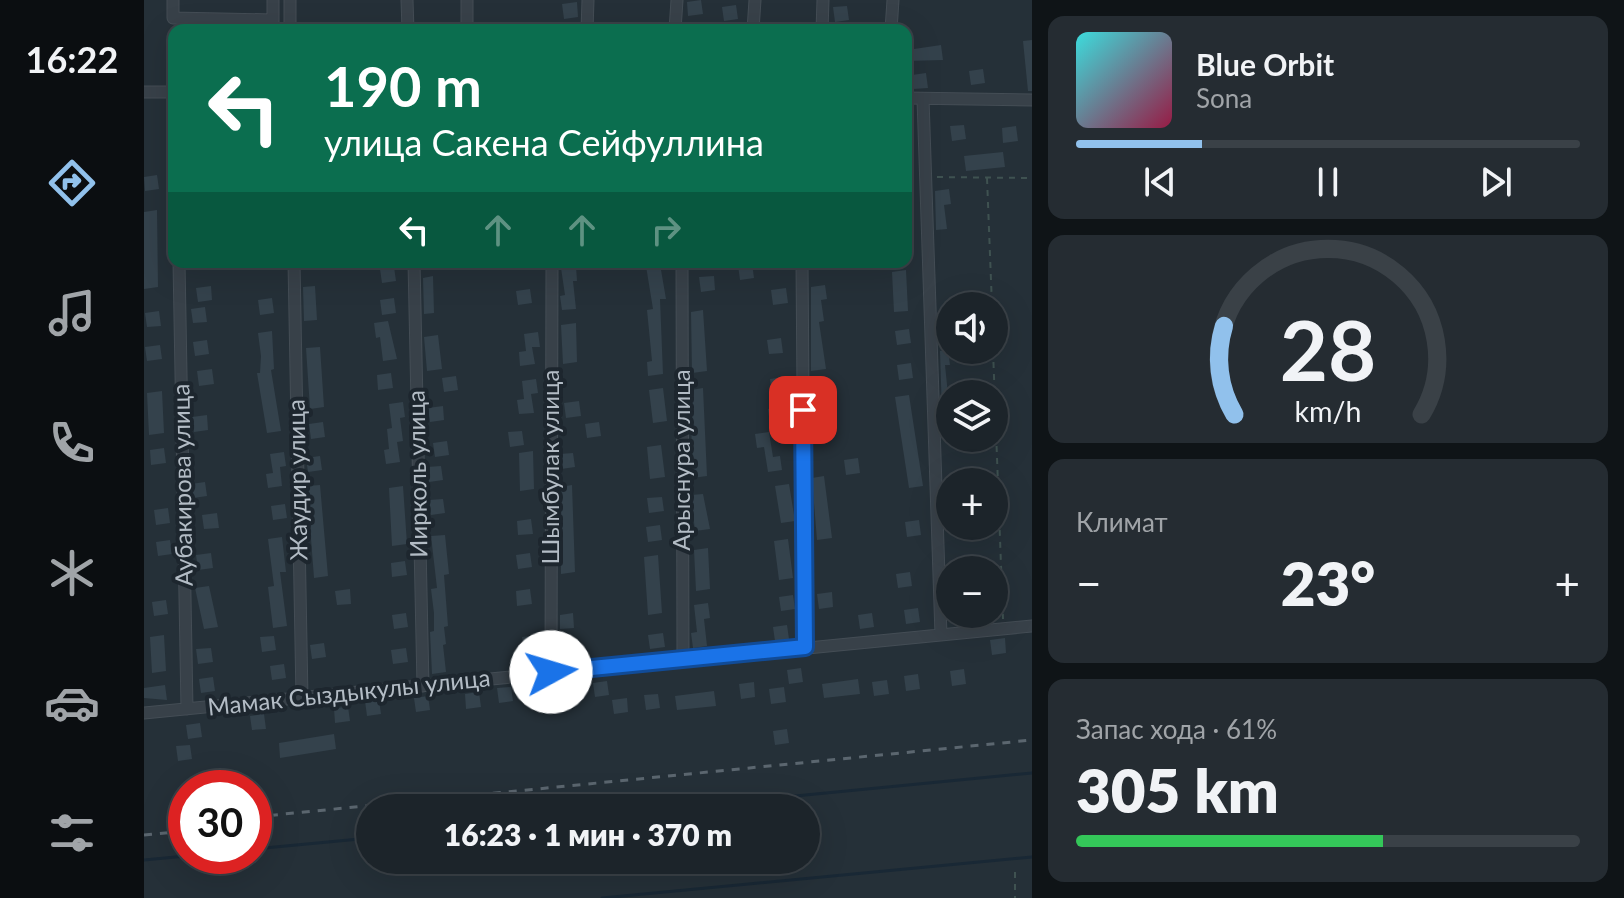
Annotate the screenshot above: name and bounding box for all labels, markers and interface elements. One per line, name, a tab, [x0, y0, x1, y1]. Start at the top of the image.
text: 16:22	[26, 37, 118, 81]
text: Blue Orbit	[1196, 46, 1334, 82]
text: 190 m	[324, 52, 482, 119]
icon: left	[192, 56, 296, 160]
text: Sona	[1196, 82, 1252, 114]
text: улица Сакена Сейфуллина	[324, 120, 764, 164]
icon: directions	[44, 155, 100, 211]
icon: previous	[1138, 160, 1182, 204]
icon: pause	[1306, 160, 1350, 204]
icon: next	[1474, 160, 1518, 204]
icon: left	[392, 208, 436, 252]
icon: ahead	[476, 208, 520, 252]
icon: ahead	[560, 208, 604, 252]
icon: right	[644, 208, 688, 252]
icon: music	[44, 285, 100, 341]
map controls	[936, 292, 1008, 628]
button: sound	[936, 292, 1008, 364]
text: 28	[1280, 299, 1376, 399]
street label: Арыснура улица	[666, 369, 695, 551]
street label: Шымбулак улица	[535, 370, 564, 564]
pin	[769, 376, 837, 444]
button: layers	[936, 380, 1008, 452]
street label: Аубакирова улица	[165, 384, 198, 586]
icon: arrive	[781, 388, 825, 432]
street label: Иирколь улица	[401, 390, 432, 558]
text: km/h	[1295, 395, 1361, 429]
street label: Жаудир улица	[281, 399, 312, 561]
icon: phone	[44, 415, 100, 471]
button: +	[936, 468, 1008, 540]
text: Климат	[1076, 506, 1168, 538]
icon: climate	[44, 545, 100, 601]
text: 23°	[1281, 547, 1375, 619]
button: −	[936, 556, 1008, 628]
text: −	[1076, 557, 1102, 609]
text: +	[1554, 557, 1580, 609]
position arrow	[509, 630, 593, 714]
street label: Мамак Сыздыкулы улица	[206, 662, 492, 721]
icon: car	[44, 675, 100, 731]
text: Запас хода · 61%	[1076, 713, 1277, 745]
text: 305 km	[1076, 754, 1279, 826]
speed limit sign: 30	[168, 770, 272, 874]
icon: filters	[44, 805, 100, 861]
text: 16:23 · 1 мин · 370 m	[444, 816, 732, 852]

